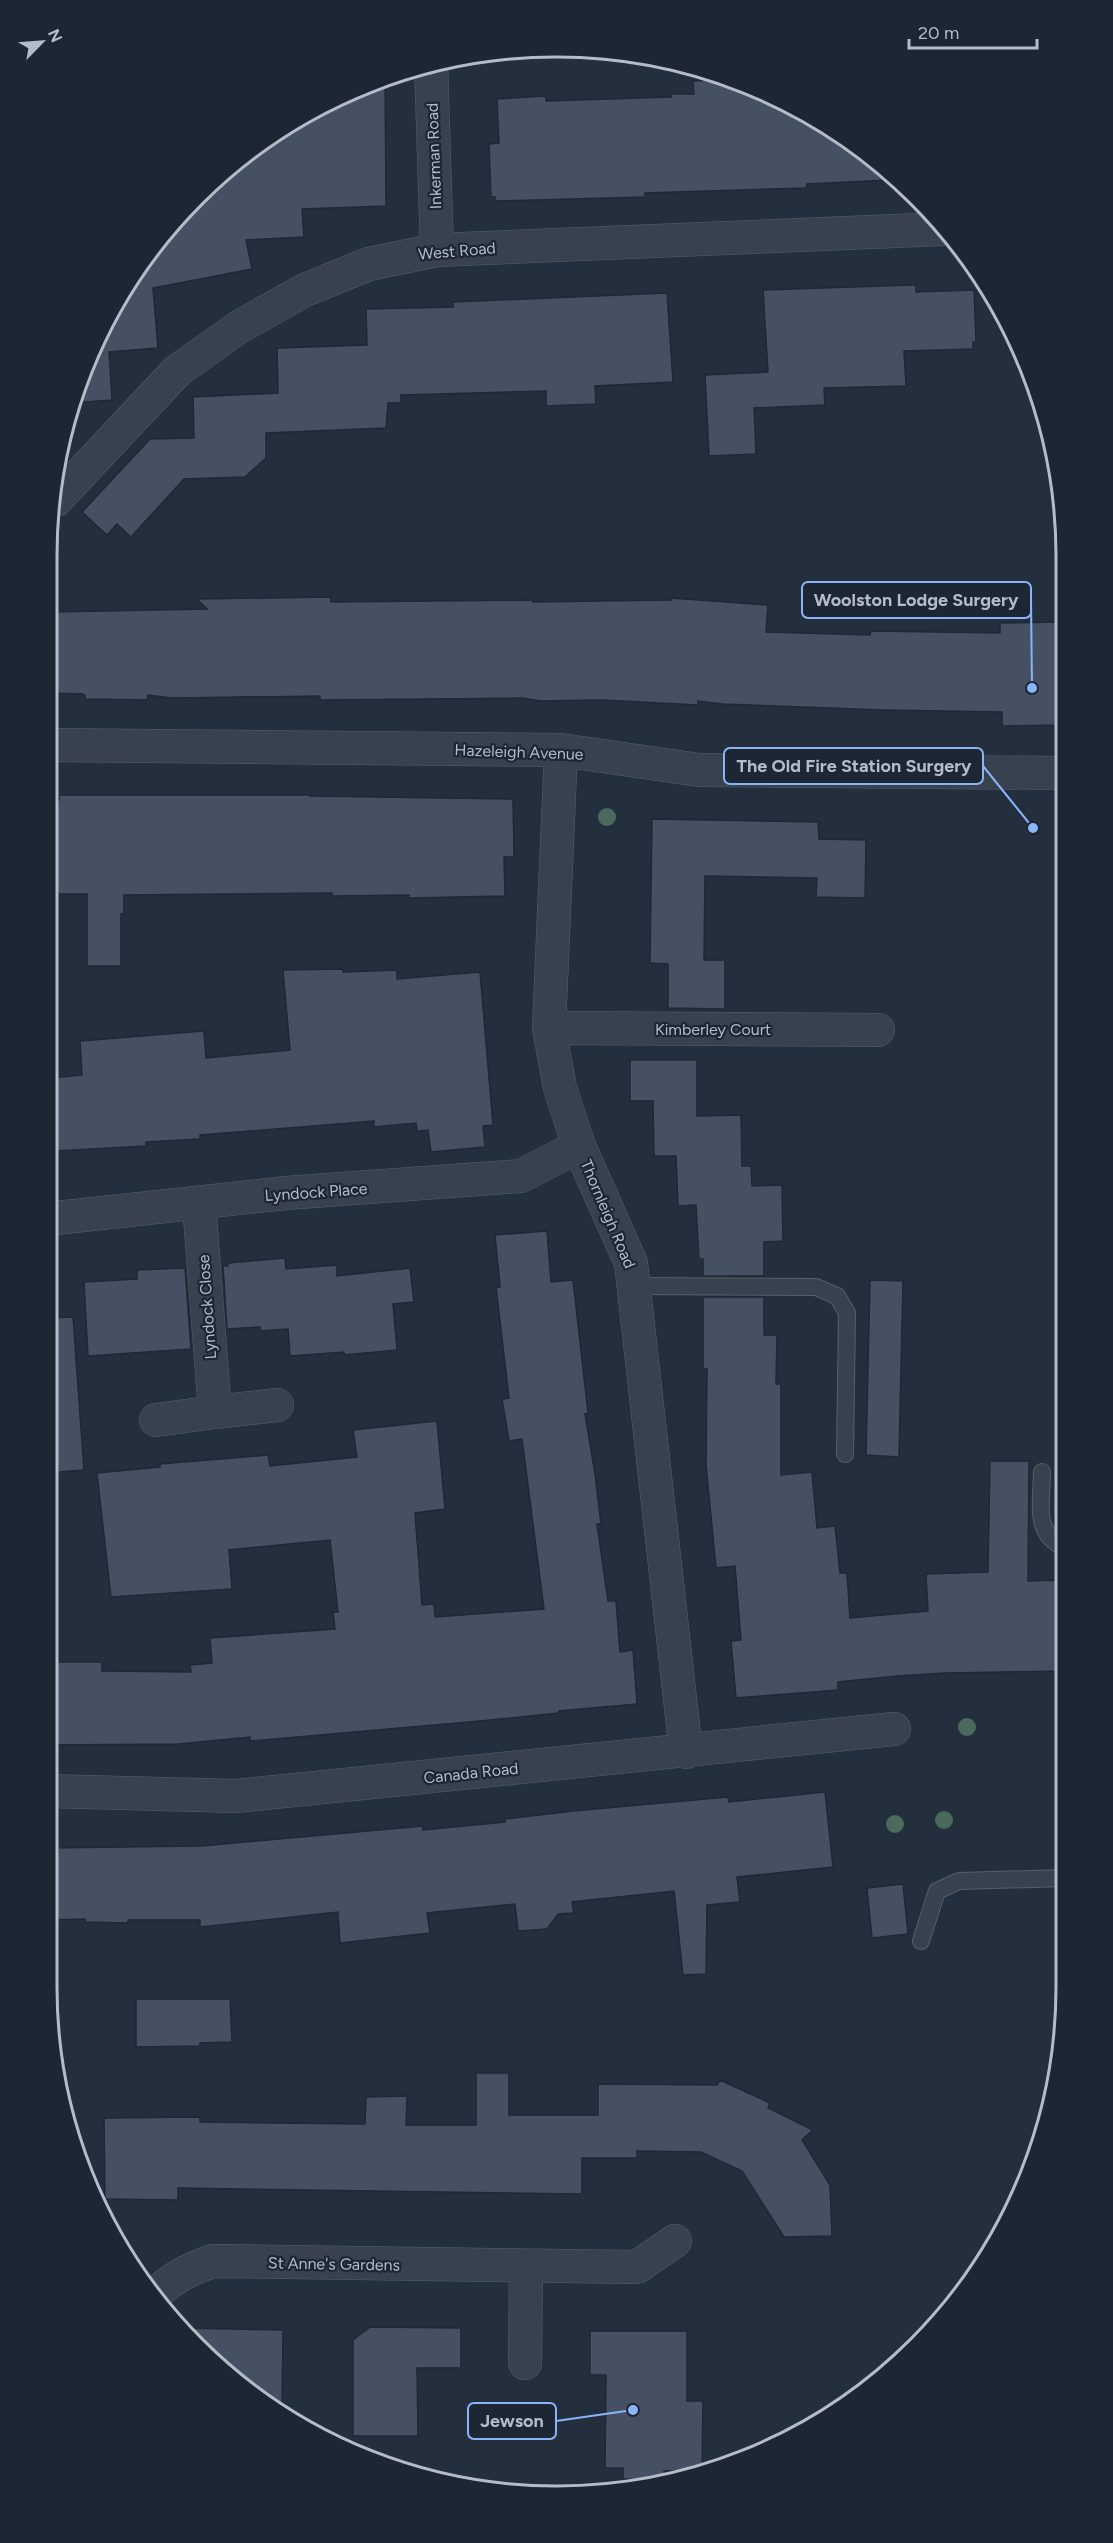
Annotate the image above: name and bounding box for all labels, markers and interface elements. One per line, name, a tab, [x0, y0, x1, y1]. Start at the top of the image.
north arrow	[12, 12, 72, 72]
scale bar	[909, 12, 1036, 50]
text: 20 m	[918, 22, 959, 44]
text: N	[44, 26, 66, 45]
street label: Inkerman Road	[423, 102, 445, 210]
street label: West Road	[417, 238, 497, 264]
callout: Woolston Lodge Surgery	[802, 582, 1031, 618]
text: Woolston Lodge Surgery	[814, 589, 1019, 611]
street label: Hazeleigh Avenue	[454, 740, 584, 764]
callout: The Old Fire Station Surgery	[724, 748, 983, 784]
text: The Old Fire Station Surgery	[737, 755, 972, 777]
street label: Kimberley Court	[655, 1020, 771, 1039]
street label: Thornleigh Road	[577, 1157, 639, 1271]
street label: Lyndock Place	[264, 1179, 368, 1205]
street label: Lyndock Close	[194, 1254, 220, 1360]
street label: Canada Road	[423, 1759, 519, 1787]
street label: St Anne's Gardens	[268, 2253, 400, 2275]
callout: Jewson	[468, 2403, 556, 2439]
text: Jewson	[480, 2410, 544, 2432]

